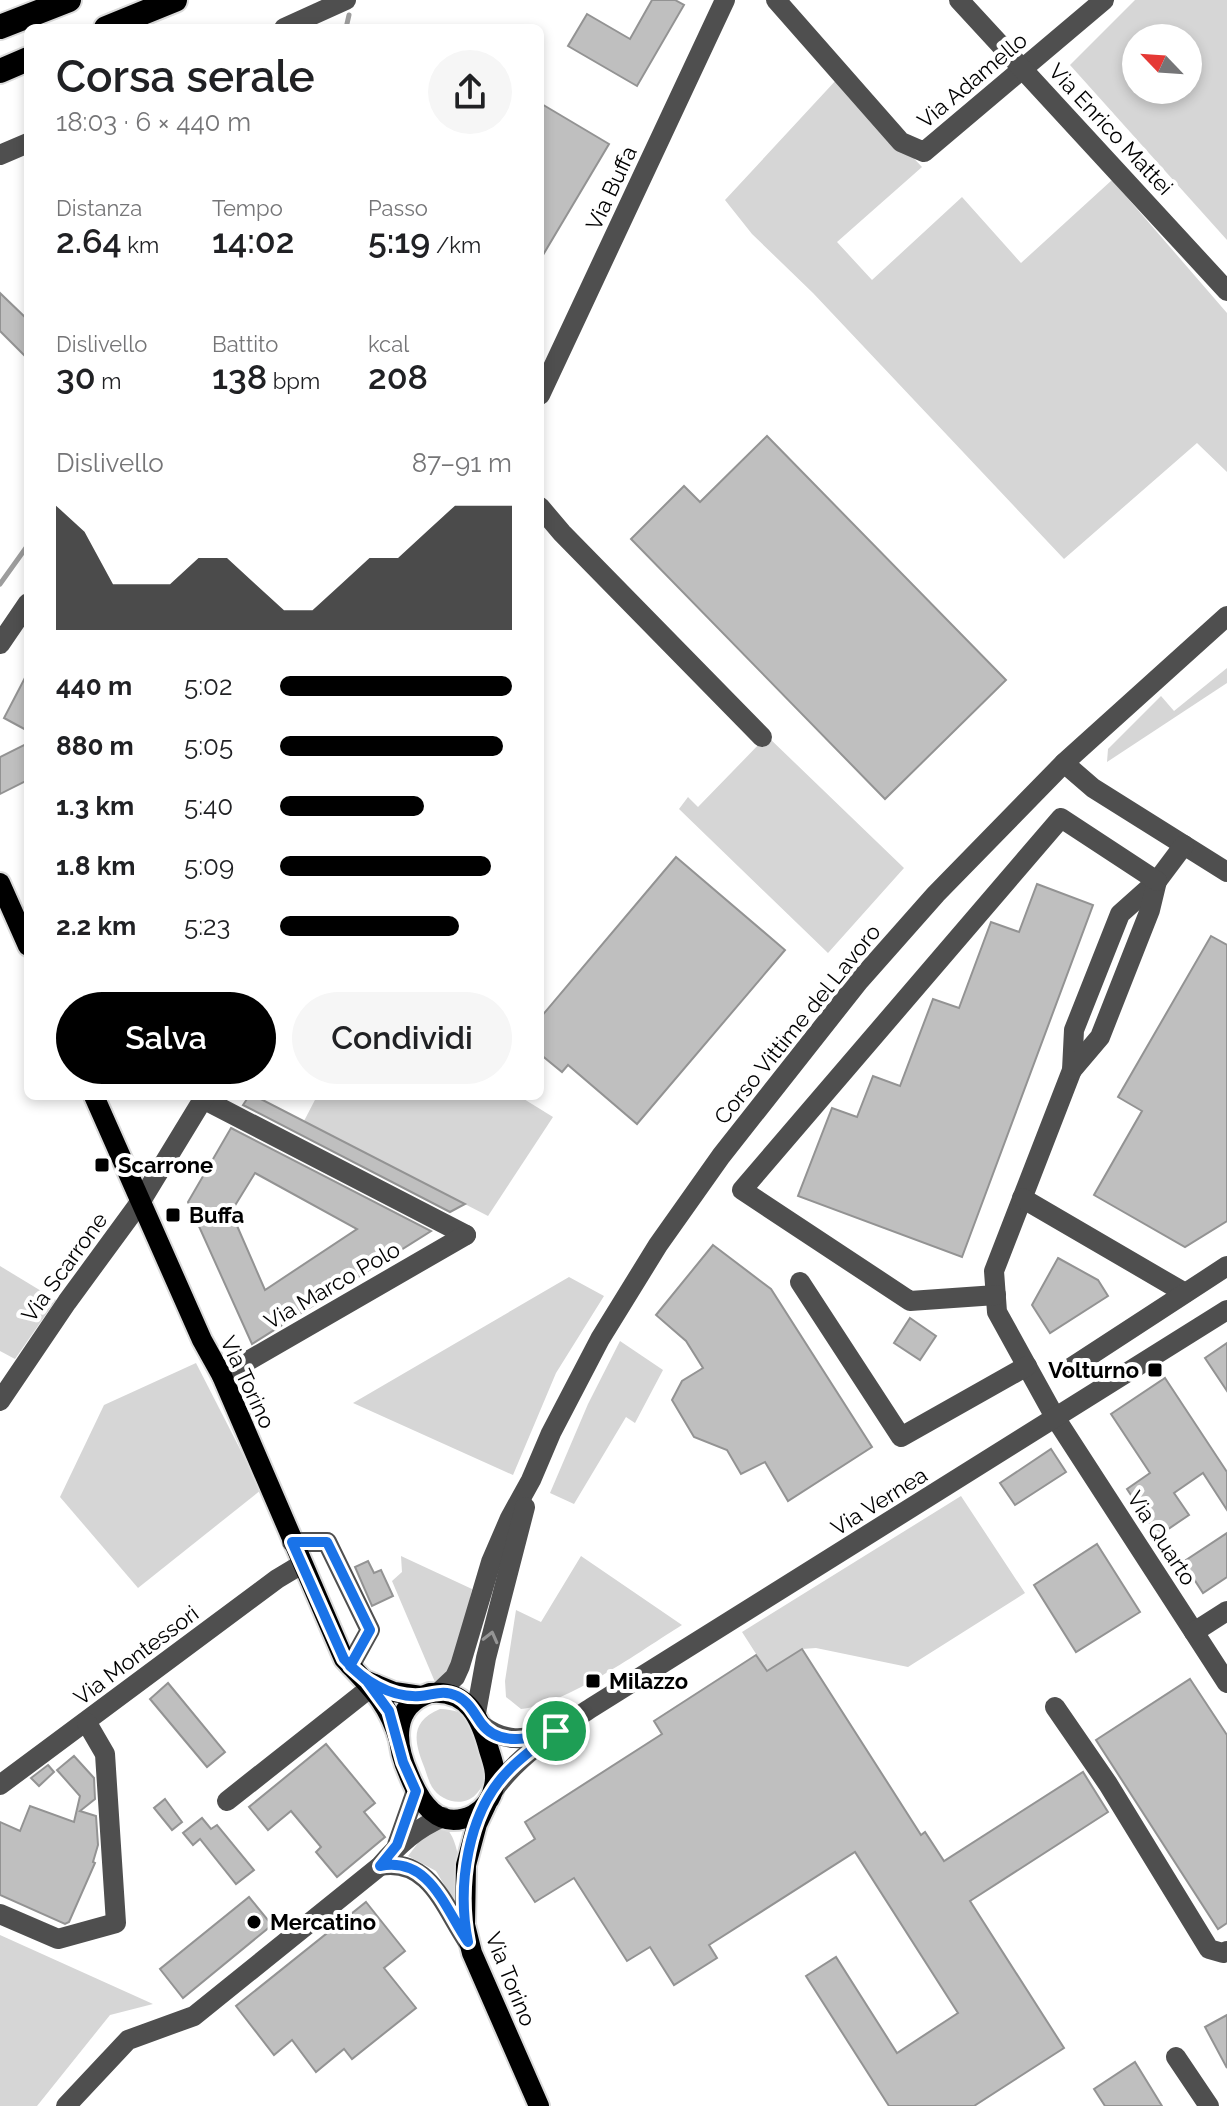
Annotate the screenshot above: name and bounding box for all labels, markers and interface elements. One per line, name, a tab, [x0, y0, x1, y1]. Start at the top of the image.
north arrow	[1122, 24, 1202, 104]
map controls	[1122, 24, 1202, 104]
street label: Via Adamello	[912, 27, 1032, 133]
button: share	[428, 50, 512, 134]
text: Corsa serale	[56, 51, 315, 102]
street label: Via Enrico Mattei	[1044, 58, 1178, 200]
text: 18:03 · 6 × 440 m	[56, 107, 251, 137]
street label: Via Buffa	[580, 142, 642, 234]
text: Distanza	[56, 195, 142, 221]
text: Tempo	[212, 195, 283, 221]
text: Passo	[368, 195, 428, 221]
text: 2.64	[56, 221, 122, 261]
text: 14:02	[212, 221, 294, 261]
text: 5:19	[368, 221, 430, 261]
text: km	[122, 232, 159, 258]
text: /km	[430, 232, 481, 258]
text: Dislivello	[56, 331, 147, 357]
text: Battito	[212, 331, 278, 357]
text: kcal	[368, 331, 409, 357]
text: 30	[56, 357, 96, 397]
text: 138	[212, 357, 267, 397]
text: 208	[368, 357, 428, 397]
text: m	[96, 368, 121, 394]
text: bpm	[267, 368, 320, 394]
text: Dislivello	[56, 448, 164, 478]
text: 87–91 m	[412, 448, 512, 478]
text: 440 m	[56, 671, 132, 701]
text: 5:02	[184, 671, 233, 701]
text: 880 m	[56, 731, 134, 761]
text: 5:05	[184, 731, 233, 761]
text: 1.3 km	[56, 791, 134, 821]
text: 5:40	[184, 791, 233, 821]
text: 1.8 km	[56, 851, 135, 881]
text: 5:09	[184, 851, 234, 881]
text: 2.2 km	[56, 911, 136, 941]
text: 5:23	[184, 911, 231, 941]
street label: Corso Vittime del Lavoro	[708, 919, 886, 1129]
button: Salva	[56, 992, 276, 1084]
button: Condividi	[292, 992, 512, 1084]
place label: Scarrone	[118, 1152, 213, 1178]
marker: Scarrone	[93, 1156, 111, 1174]
place label: Buffa	[189, 1202, 244, 1228]
marker: Buffa	[164, 1206, 182, 1224]
street label: Via Scarrone	[16, 1207, 112, 1327]
street label: Via Marco Polo	[260, 1236, 404, 1334]
street label: Via Torino	[215, 1332, 281, 1432]
place label: Volturno	[1048, 1357, 1139, 1383]
marker: Volturno	[1146, 1361, 1164, 1379]
street label: Via Vernea	[826, 1461, 932, 1541]
street label: Via Quarto	[1122, 1486, 1202, 1590]
street label: Via Montessori	[69, 1600, 203, 1710]
one-way arrow	[482, 1631, 499, 1644]
place label: Milazzo	[609, 1668, 688, 1694]
marker: Milazzo	[584, 1672, 602, 1690]
pin	[522, 1697, 590, 1765]
icon: arrive	[534, 1709, 578, 1753]
place label: Mercatino	[270, 1909, 376, 1935]
marker: Mercatino	[245, 1913, 263, 1931]
street label: Via Torino	[480, 1928, 542, 2030]

